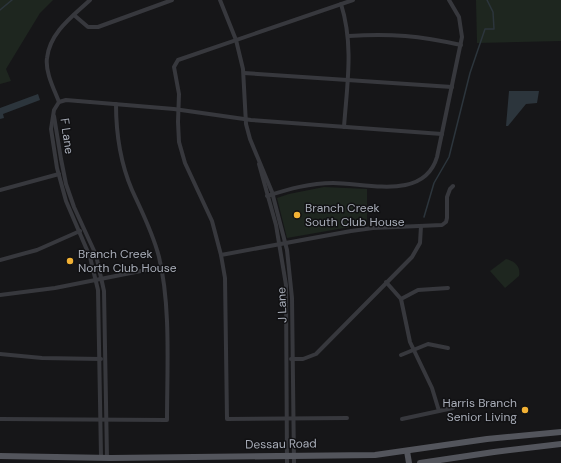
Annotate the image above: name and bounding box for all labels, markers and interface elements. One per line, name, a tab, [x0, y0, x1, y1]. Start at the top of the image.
street label: F Lane	[57, 117, 77, 155]
place label: Branch Creek South Club House	[305, 200, 405, 230]
marker: Branch Creek South Club House	[292, 210, 302, 220]
place label: Branch Creek North Club House	[78, 246, 177, 276]
marker: Branch Creek North Club House	[65, 256, 75, 266]
street label: J Lane	[273, 287, 291, 323]
place label: Harris Branch Senior Living	[442, 395, 517, 425]
marker: Harris Branch Senior Living	[520, 405, 530, 415]
street label: Dessau Road	[245, 435, 317, 453]

